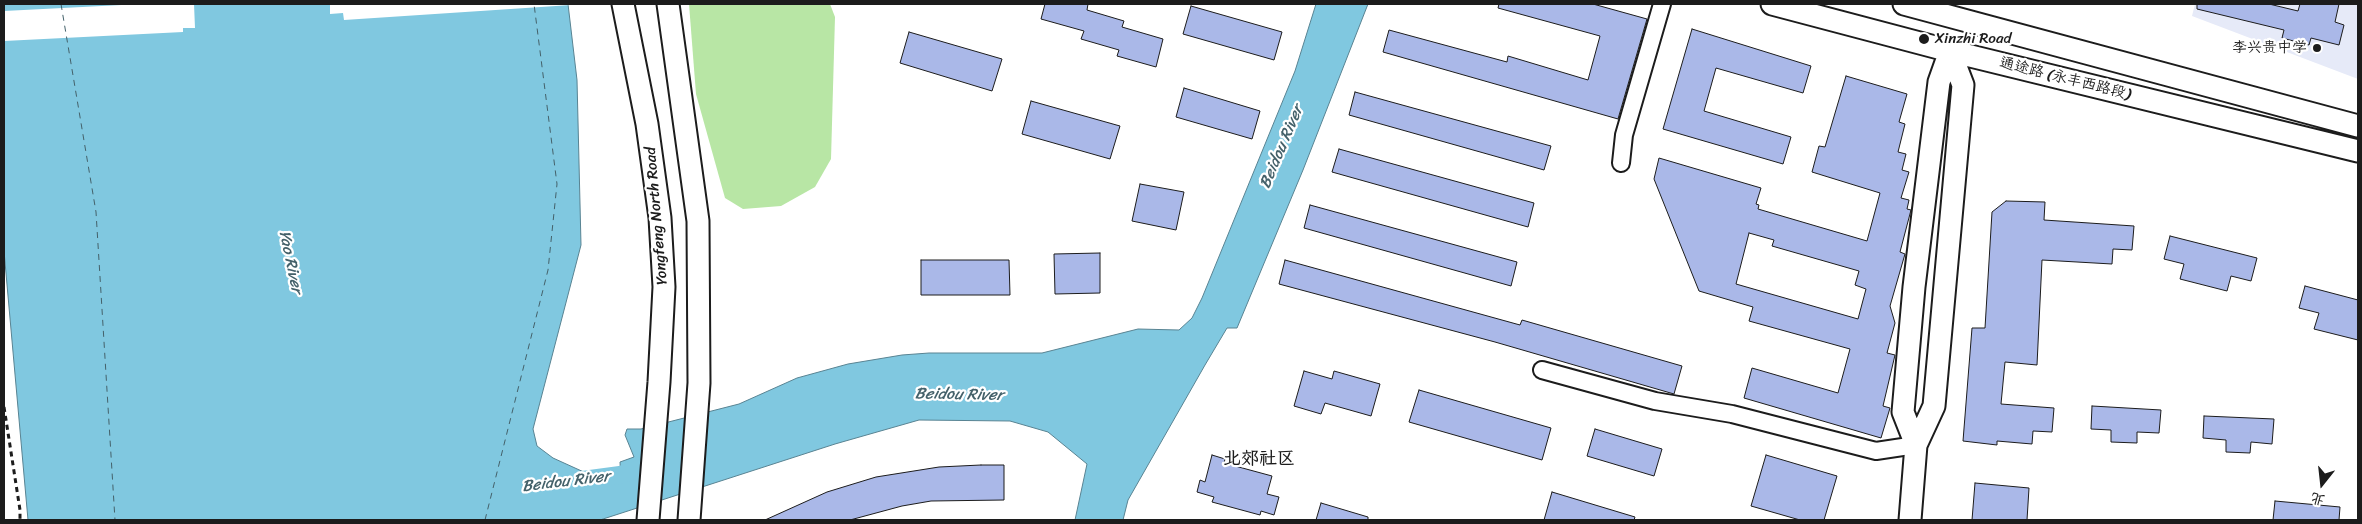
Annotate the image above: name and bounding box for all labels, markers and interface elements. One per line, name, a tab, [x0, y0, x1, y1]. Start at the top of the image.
place label: Xinzhi Road	[1935, 30, 2011, 48]
marker: Xinzhi Road	[1917, 32, 1931, 46]
place label: 李兴贵中学	[2232, 39, 2307, 57]
marker: 李兴贵中学	[2311, 42, 2323, 54]
street label: 通途路 (永丰西路段)	[1998, 54, 2132, 104]
water label: Beidou River	[1256, 103, 1308, 191]
street label: Yongfeng North Road	[642, 146, 672, 286]
water label: Yao River	[274, 229, 306, 295]
water label: Beidou River	[915, 385, 1003, 405]
district label: 北郊社区	[1223, 448, 1295, 470]
north arrow	[2297, 459, 2347, 509]
water label: Beidou River	[521, 467, 611, 497]
text: 北	[2308, 485, 2328, 513]

